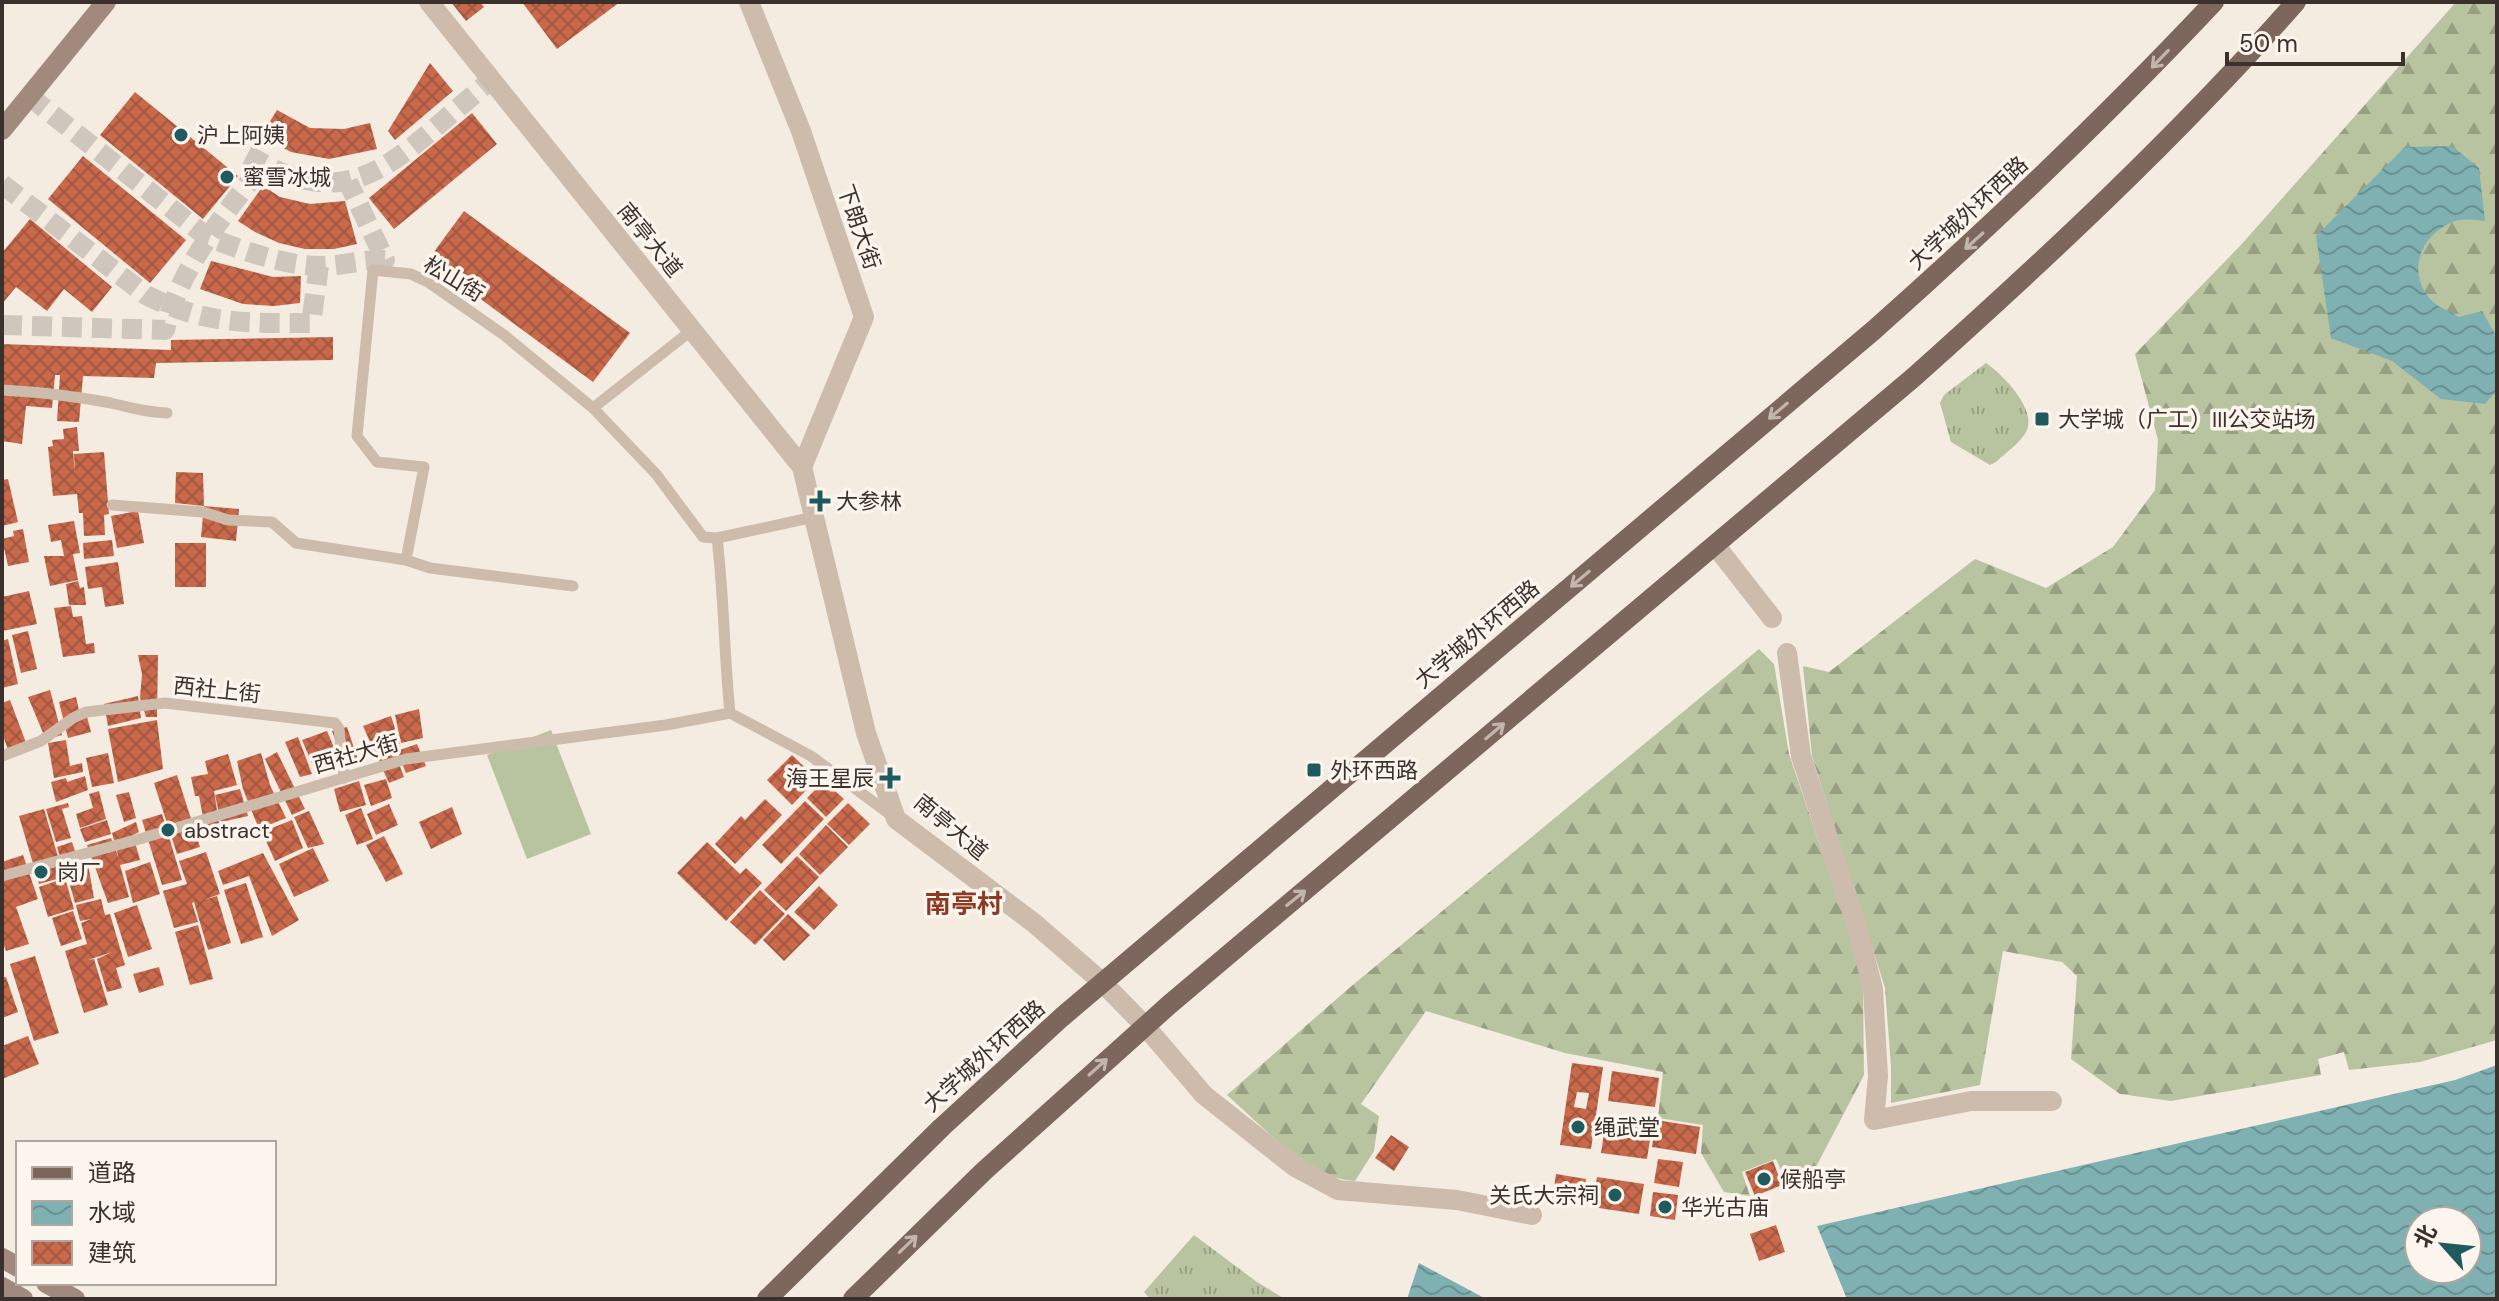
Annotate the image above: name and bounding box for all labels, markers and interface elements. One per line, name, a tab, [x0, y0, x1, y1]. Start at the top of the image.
scale bar	[2227, 16, 2403, 66]
text: 50 m	[2239, 28, 2298, 59]
one-way arrow	[2151, 49, 2170, 69]
place label: 沪上阿姨	[197, 121, 285, 150]
marker: 沪上阿姨	[172, 126, 190, 144]
street label: 大学城外环西路	[1902, 150, 2034, 276]
place label: 蜜雪冰城	[243, 163, 331, 192]
marker: 蜜雪冰城	[218, 168, 236, 186]
street label: 下朗大街	[831, 181, 887, 273]
street label: 南亭大道	[611, 197, 689, 283]
one-way arrow	[1965, 231, 1985, 249]
street label: 松山街	[418, 250, 490, 308]
one-way arrow	[1769, 402, 1789, 420]
place label: 大学城（广工）III公交站场	[2058, 405, 2315, 434]
marker: 大学城（广工）III公交站场	[2033, 410, 2051, 428]
place label: 大参林	[836, 487, 902, 516]
marker: 大参林	[811, 492, 829, 510]
one-way arrow	[1570, 570, 1590, 588]
street label: 大学城外环西路	[1409, 573, 1545, 695]
street label: 西社上街	[172, 671, 262, 709]
one-way arrow	[1484, 722, 1505, 740]
street label: 西社大街	[310, 728, 402, 780]
place label: 外环西路	[1330, 756, 1418, 785]
marker: 外环西路	[1305, 761, 1323, 779]
place label: 海王星辰	[786, 764, 874, 793]
marker: 海王星辰	[881, 769, 899, 787]
street label: 南亭大道	[908, 788, 994, 866]
place label: abstract	[184, 816, 270, 845]
marker: abstract	[159, 821, 177, 839]
place label: 岗厂	[57, 858, 101, 887]
marker: 岗厂	[32, 863, 50, 881]
district label: 南亭村	[925, 887, 1003, 921]
one-way arrow	[1285, 889, 1306, 907]
street label: 大学城外环西路	[917, 994, 1051, 1118]
one-way arrow	[1088, 1058, 1108, 1076]
place label: 绳武堂	[1594, 1113, 1660, 1142]
marker: 绳武堂	[1569, 1118, 1587, 1136]
legend	[16, 1141, 276, 1285]
text: 道路	[88, 1157, 136, 1188]
place label: 候船亭	[1780, 1165, 1846, 1194]
marker: 候船亭	[1755, 1170, 1773, 1188]
place label: 关氏大宗祠	[1489, 1181, 1599, 1210]
marker: 关氏大宗祠	[1606, 1186, 1624, 1204]
place label: 华光古庙	[1681, 1193, 1769, 1222]
text: 水域	[88, 1197, 136, 1228]
marker: 华光古庙	[1656, 1198, 1674, 1216]
north arrow	[2403, 1205, 2483, 1285]
text: 北	[2408, 1220, 2444, 1253]
one-way arrow	[898, 1235, 918, 1254]
text: 建筑	[88, 1237, 136, 1268]

